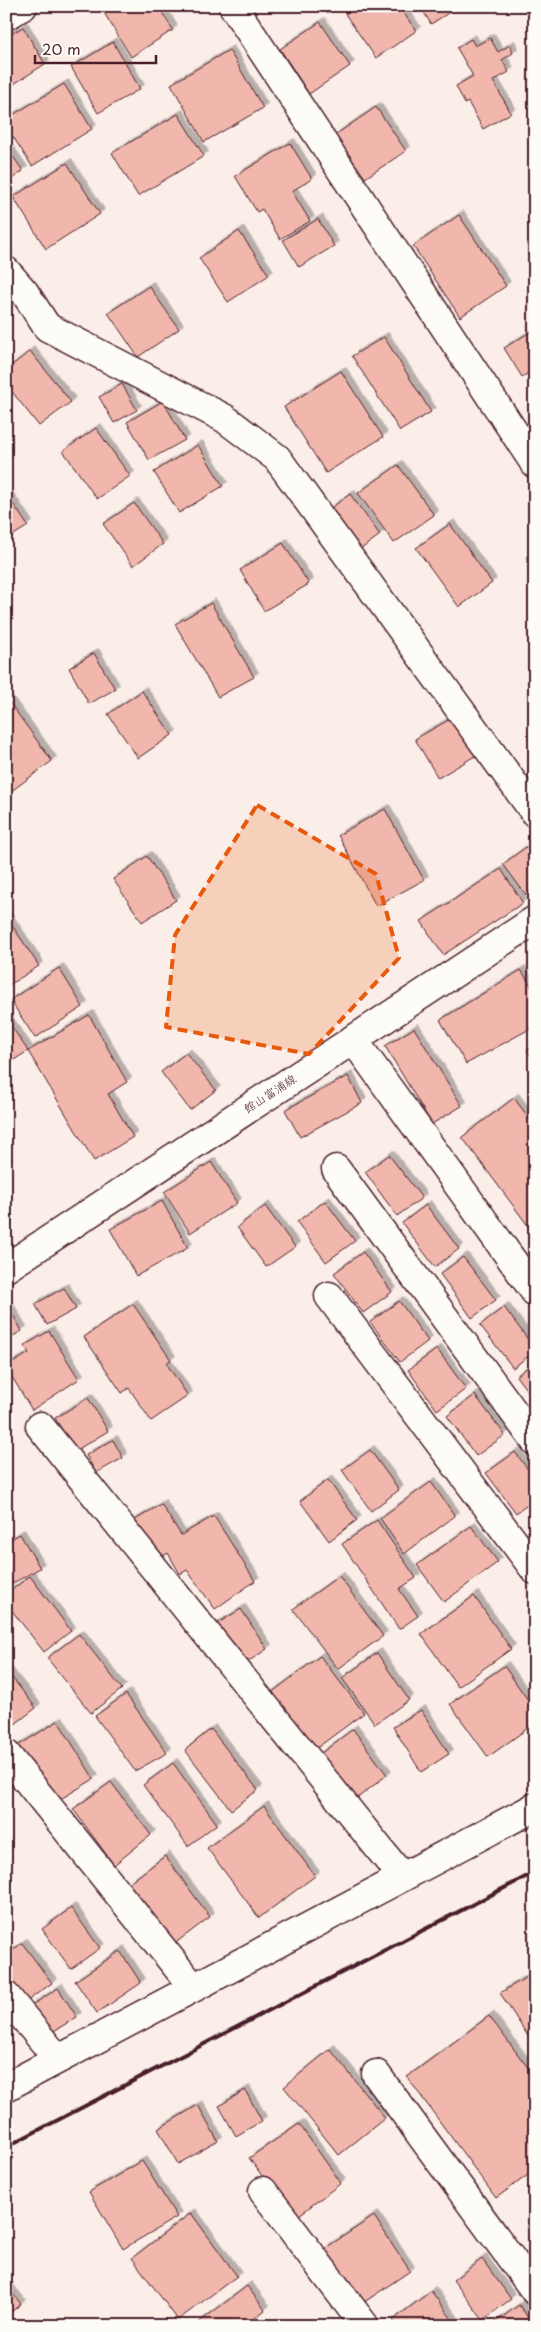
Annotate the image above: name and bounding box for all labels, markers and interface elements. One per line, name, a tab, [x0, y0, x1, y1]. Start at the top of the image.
scale bar	[35, 32, 156, 64]
text: 20 m	[42, 37, 81, 60]
street label: 館山富浦線	[239, 1069, 300, 1117]

